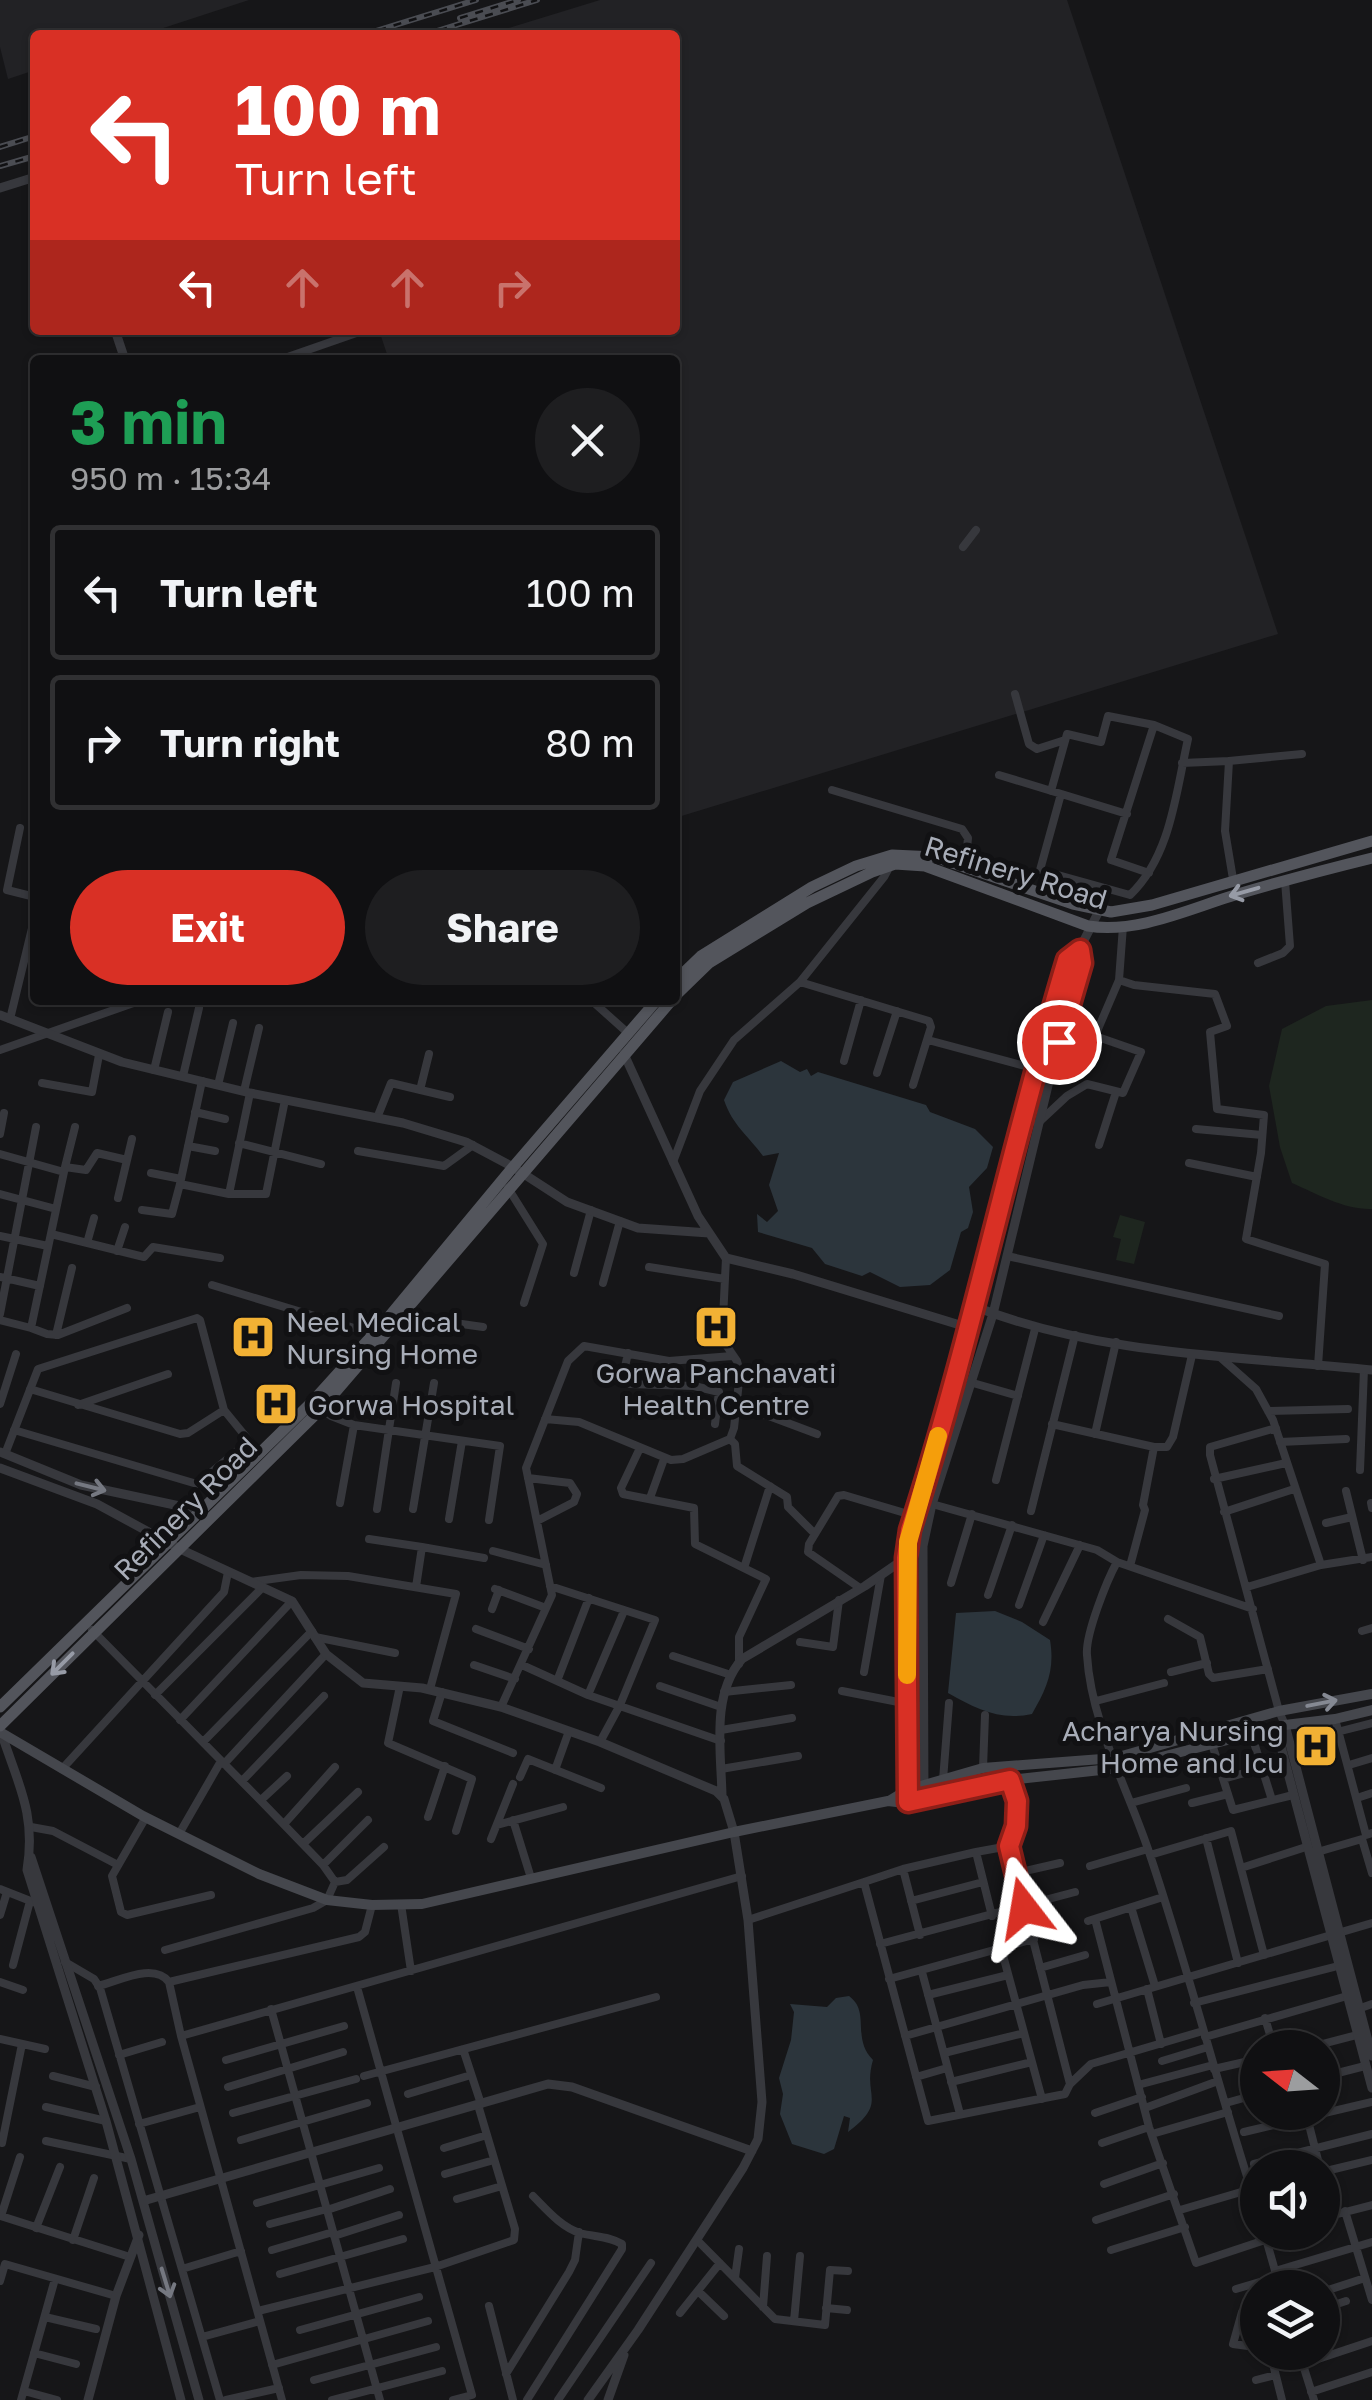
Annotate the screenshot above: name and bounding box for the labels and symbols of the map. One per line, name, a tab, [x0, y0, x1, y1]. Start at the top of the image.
street label: Refinery Road	[921, 829, 1111, 915]
one-way arrow	[1229, 884, 1260, 903]
pin	[1017, 1000, 1102, 1085]
hospital icon: Gorwa Panchavati Health Centre	[693, 1304, 739, 1350]
place label: Neel Medical Nursing Home	[286, 1305, 478, 1370]
hospital icon: Neel Medical Nursing Home	[230, 1314, 276, 1360]
place label: Gorwa Panchavati Health Centre	[596, 1356, 836, 1421]
hospital icon: Gorwa Hospital	[253, 1381, 299, 1427]
place label: Gorwa Hospital	[308, 1388, 515, 1421]
street label: Refinery Road	[107, 1430, 263, 1586]
one-way arrow	[75, 1478, 106, 1497]
one-way arrow	[50, 1652, 74, 1676]
one-way arrow	[1305, 1693, 1337, 1712]
place label: Acharya Nursing Home and Icu	[1062, 1714, 1284, 1779]
hospital icon: Acharya Nursing Home and Icu	[1293, 1723, 1339, 1769]
position arrow	[972, 1856, 1076, 1960]
north arrow	[1240, 2030, 1340, 2130]
one-way arrow	[158, 2267, 176, 2298]

